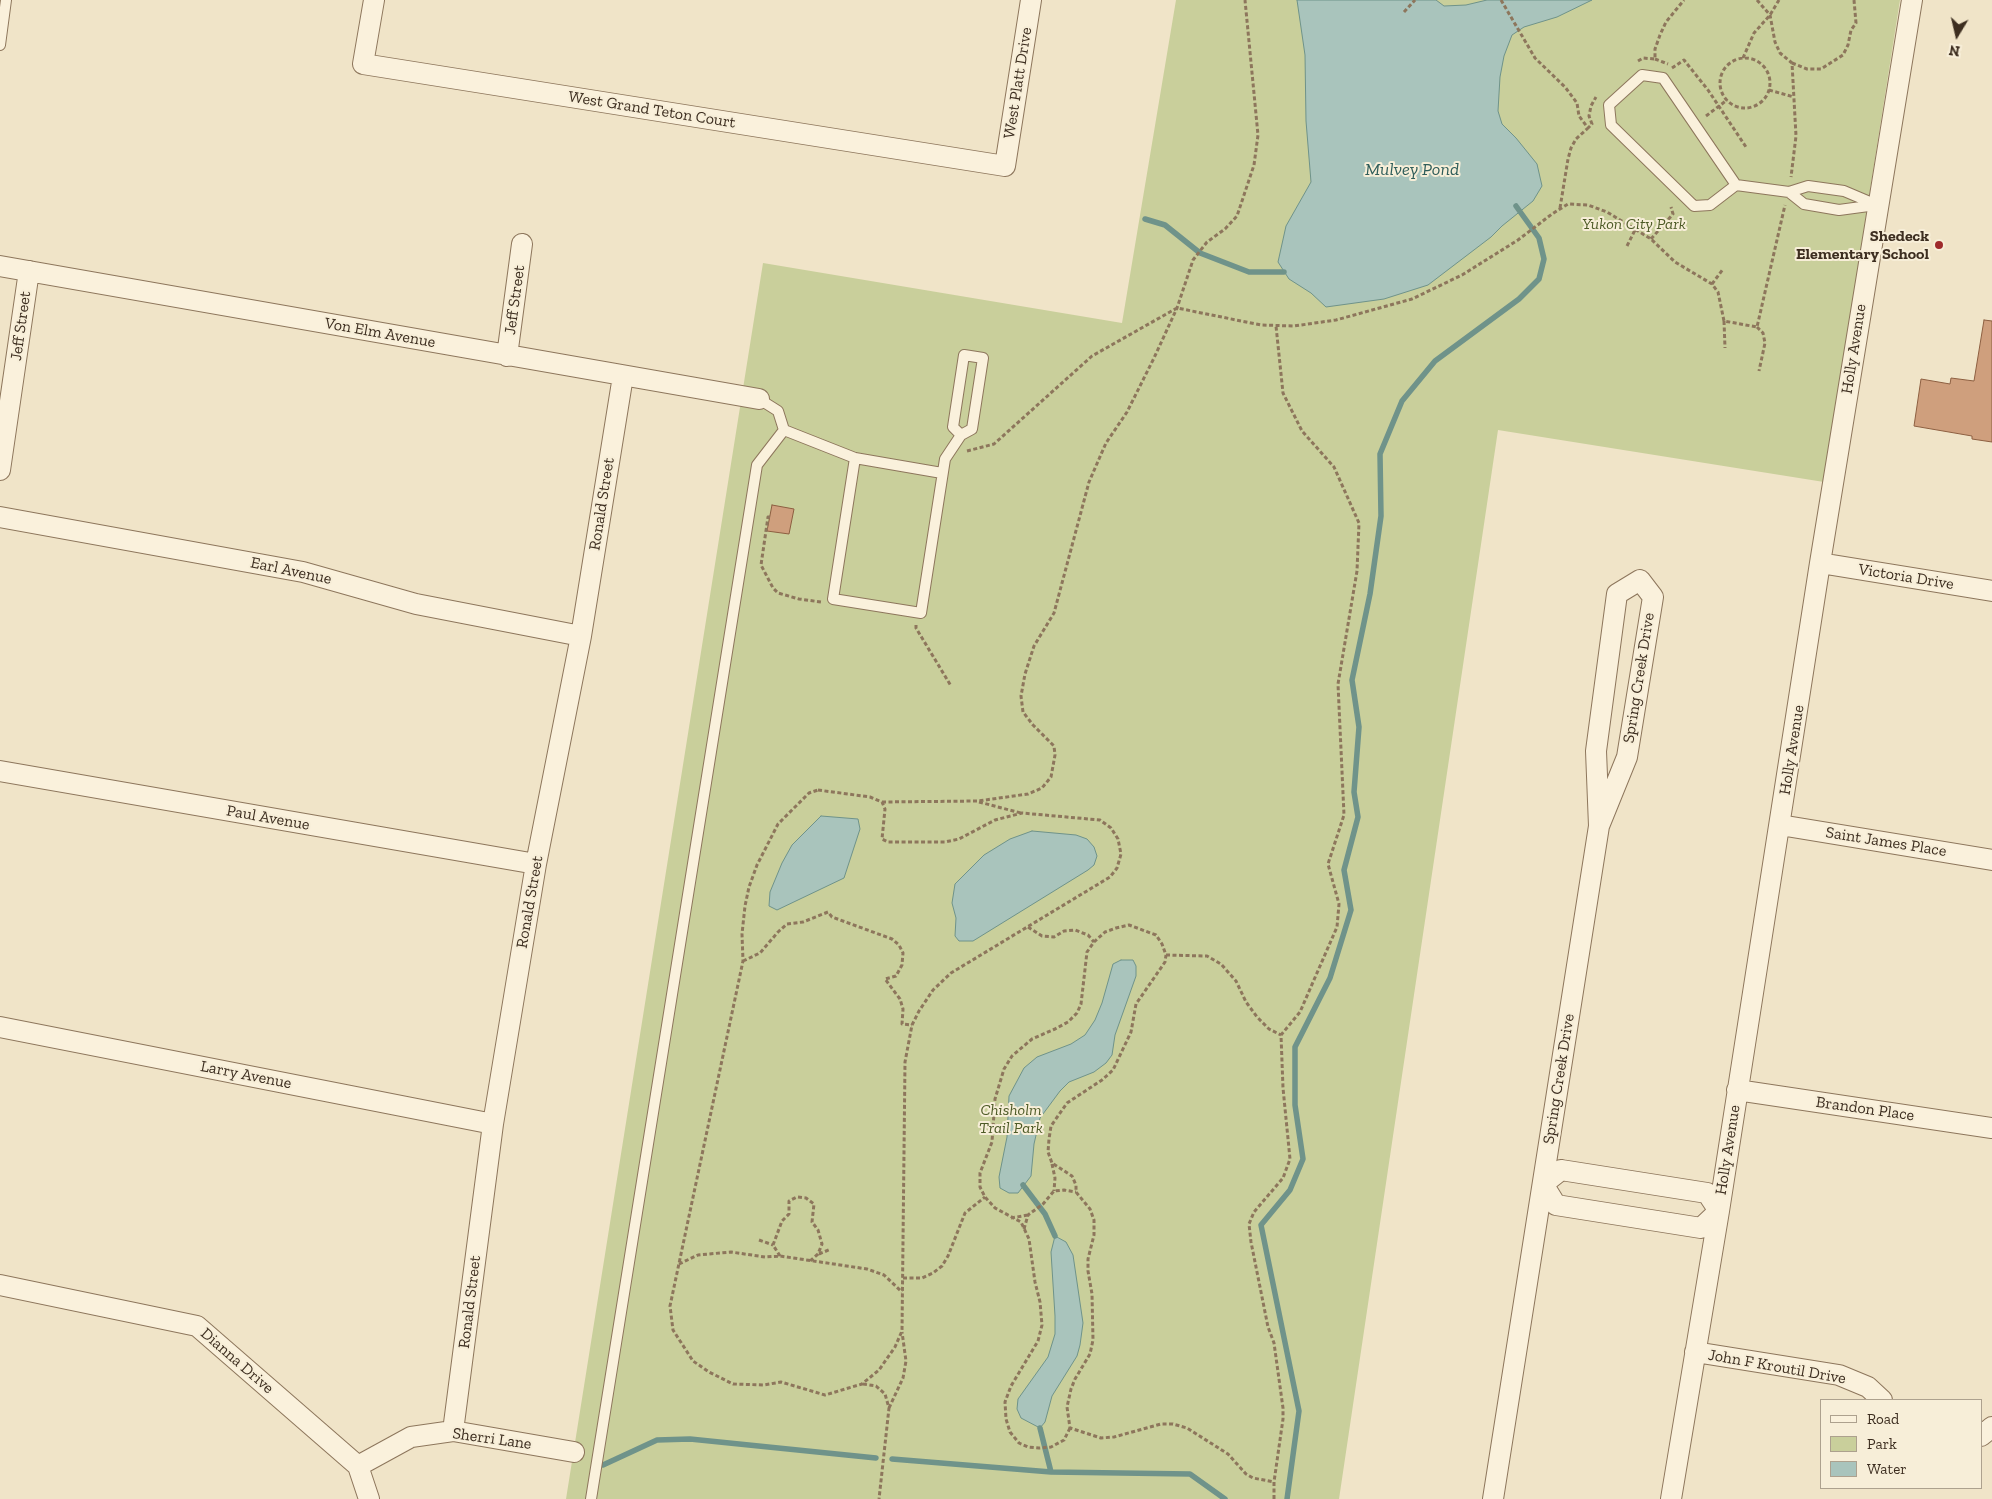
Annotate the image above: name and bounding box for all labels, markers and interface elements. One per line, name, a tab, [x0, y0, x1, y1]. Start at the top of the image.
north arrow	[1932, 10, 1982, 60]
street label: West Platt Drive	[1000, 26, 1036, 140]
text: N	[1948, 41, 1961, 60]
street label: West Grand Teton Court	[567, 87, 737, 133]
water label: Mulvey Pond	[1365, 159, 1459, 181]
park label: Yukon City Park	[1582, 214, 1686, 234]
place label: Shedeck Elementary School	[1796, 226, 1929, 264]
marker: Shedeck Elementary School	[1933, 239, 1945, 251]
street label: Jeff Street	[501, 264, 529, 336]
street label: Jeff Street	[7, 290, 35, 362]
street label: Holly Avenue	[1837, 303, 1871, 395]
street label: Von Elm Avenue	[323, 314, 437, 352]
street label: Ronald Street	[585, 456, 619, 552]
street label: Earl Avenue	[249, 553, 333, 589]
street label: Victoria Drive	[1857, 560, 1955, 594]
street label: Spring Creek Drive	[1619, 611, 1659, 745]
street label: Holly Avenue	[1775, 704, 1809, 796]
street label: Paul Avenue	[225, 801, 311, 835]
street label: Saint James Place	[1824, 823, 1948, 861]
street label: Ronald Street	[512, 854, 548, 950]
street label: Spring Creek Drive	[1539, 1012, 1579, 1146]
street label: Larry Avenue	[199, 1057, 293, 1093]
street label: Brandon Place	[1815, 1093, 1915, 1125]
park label: Chisholm Trail Park	[979, 1100, 1043, 1138]
street label: Holly Avenue	[1711, 1104, 1745, 1196]
street label: Ronald Street	[455, 1254, 485, 1350]
street label: Dianna Drive	[196, 1324, 278, 1398]
street label: John F Kroutil Drive	[1707, 1345, 1847, 1389]
legend	[1820, 1399, 1982, 1489]
text: Road	[1867, 1410, 1899, 1428]
street label: Sherri Lane	[451, 1424, 533, 1454]
text: Park	[1867, 1435, 1897, 1453]
text: Water	[1867, 1460, 1907, 1478]

